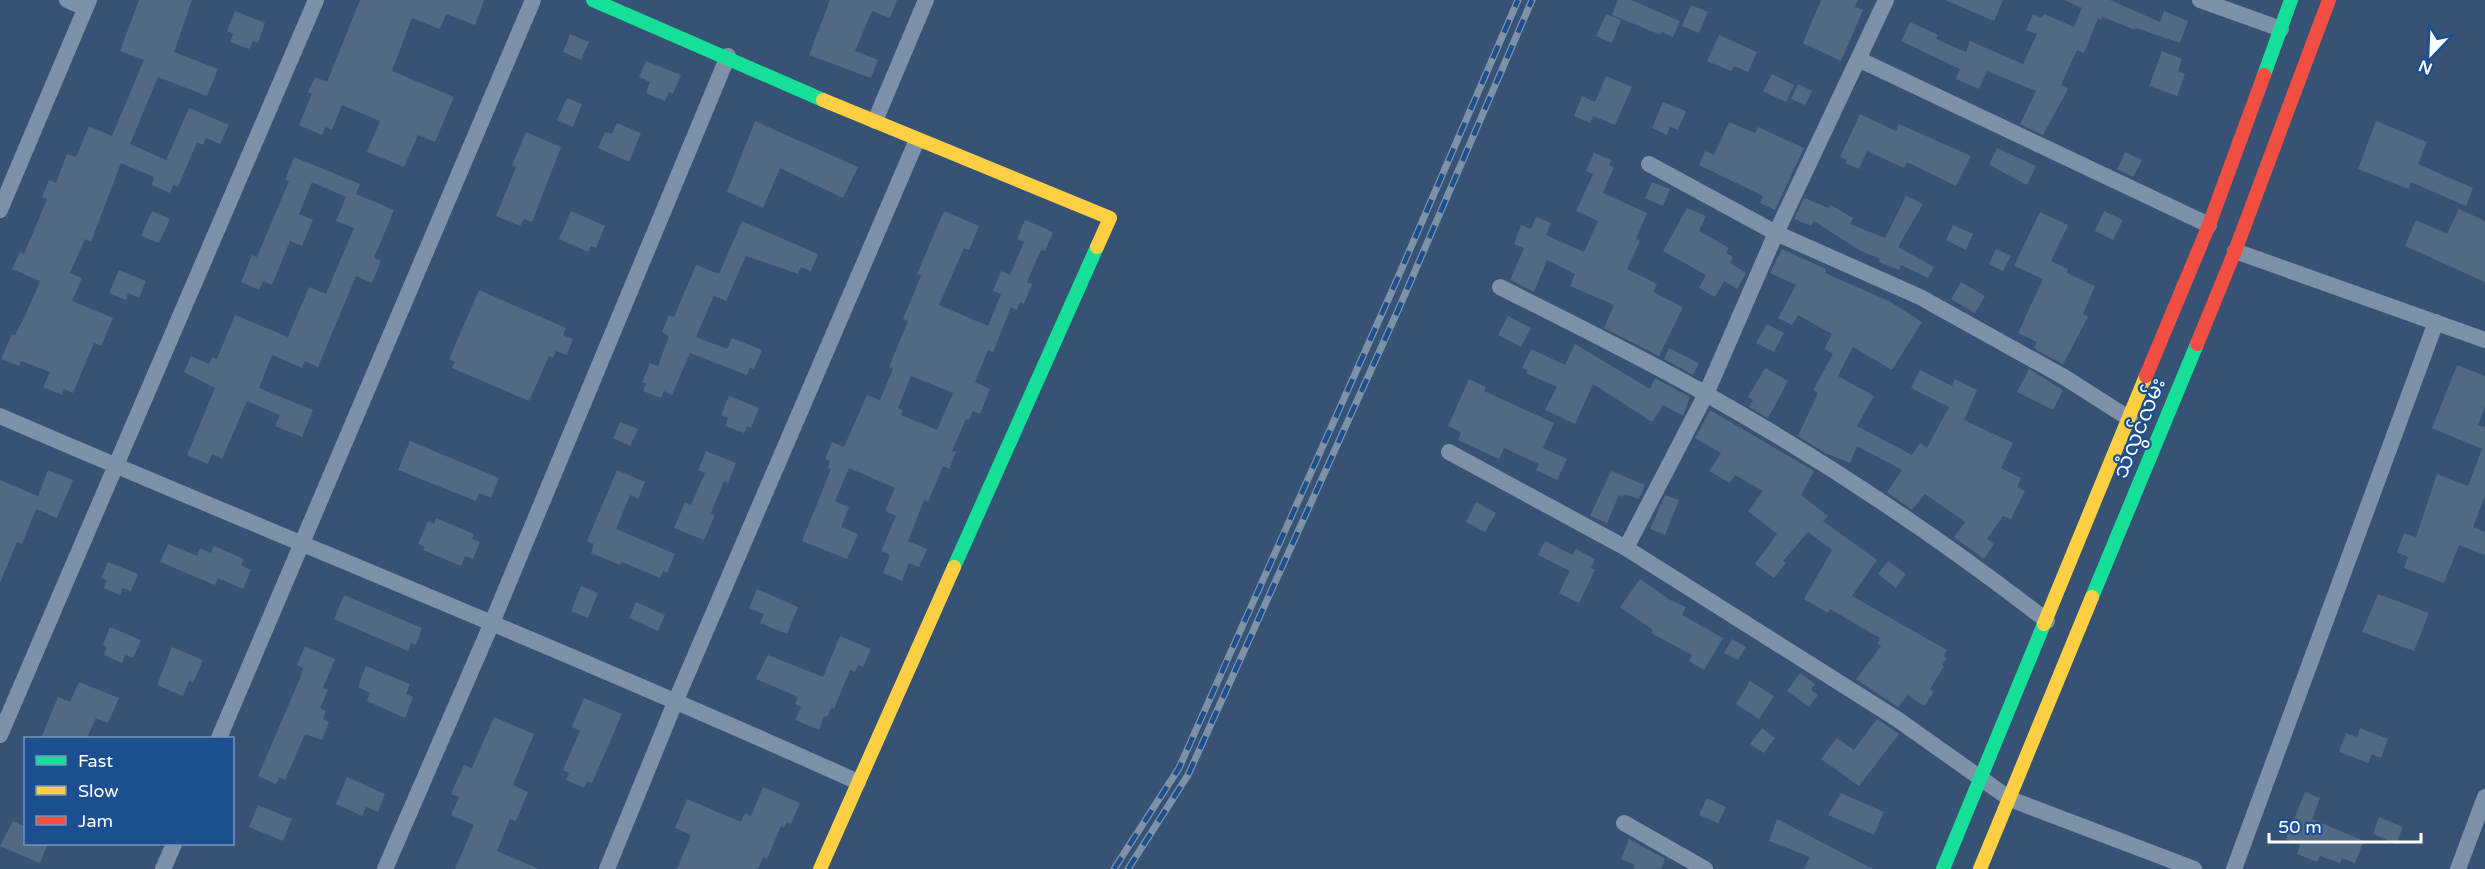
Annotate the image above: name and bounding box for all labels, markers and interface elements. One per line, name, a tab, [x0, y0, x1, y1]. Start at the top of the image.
north arrow	[2401, 24, 2461, 84]
text: N	[2416, 55, 2435, 79]
street label: သံလွင်လမ်း	[2104, 373, 2174, 483]
legend	[24, 737, 234, 845]
text: Fast	[78, 750, 113, 772]
text: Slow	[78, 780, 119, 802]
scale bar	[2269, 806, 2420, 844]
text: Jam	[78, 810, 113, 832]
text: 50 m	[2278, 816, 2322, 838]

